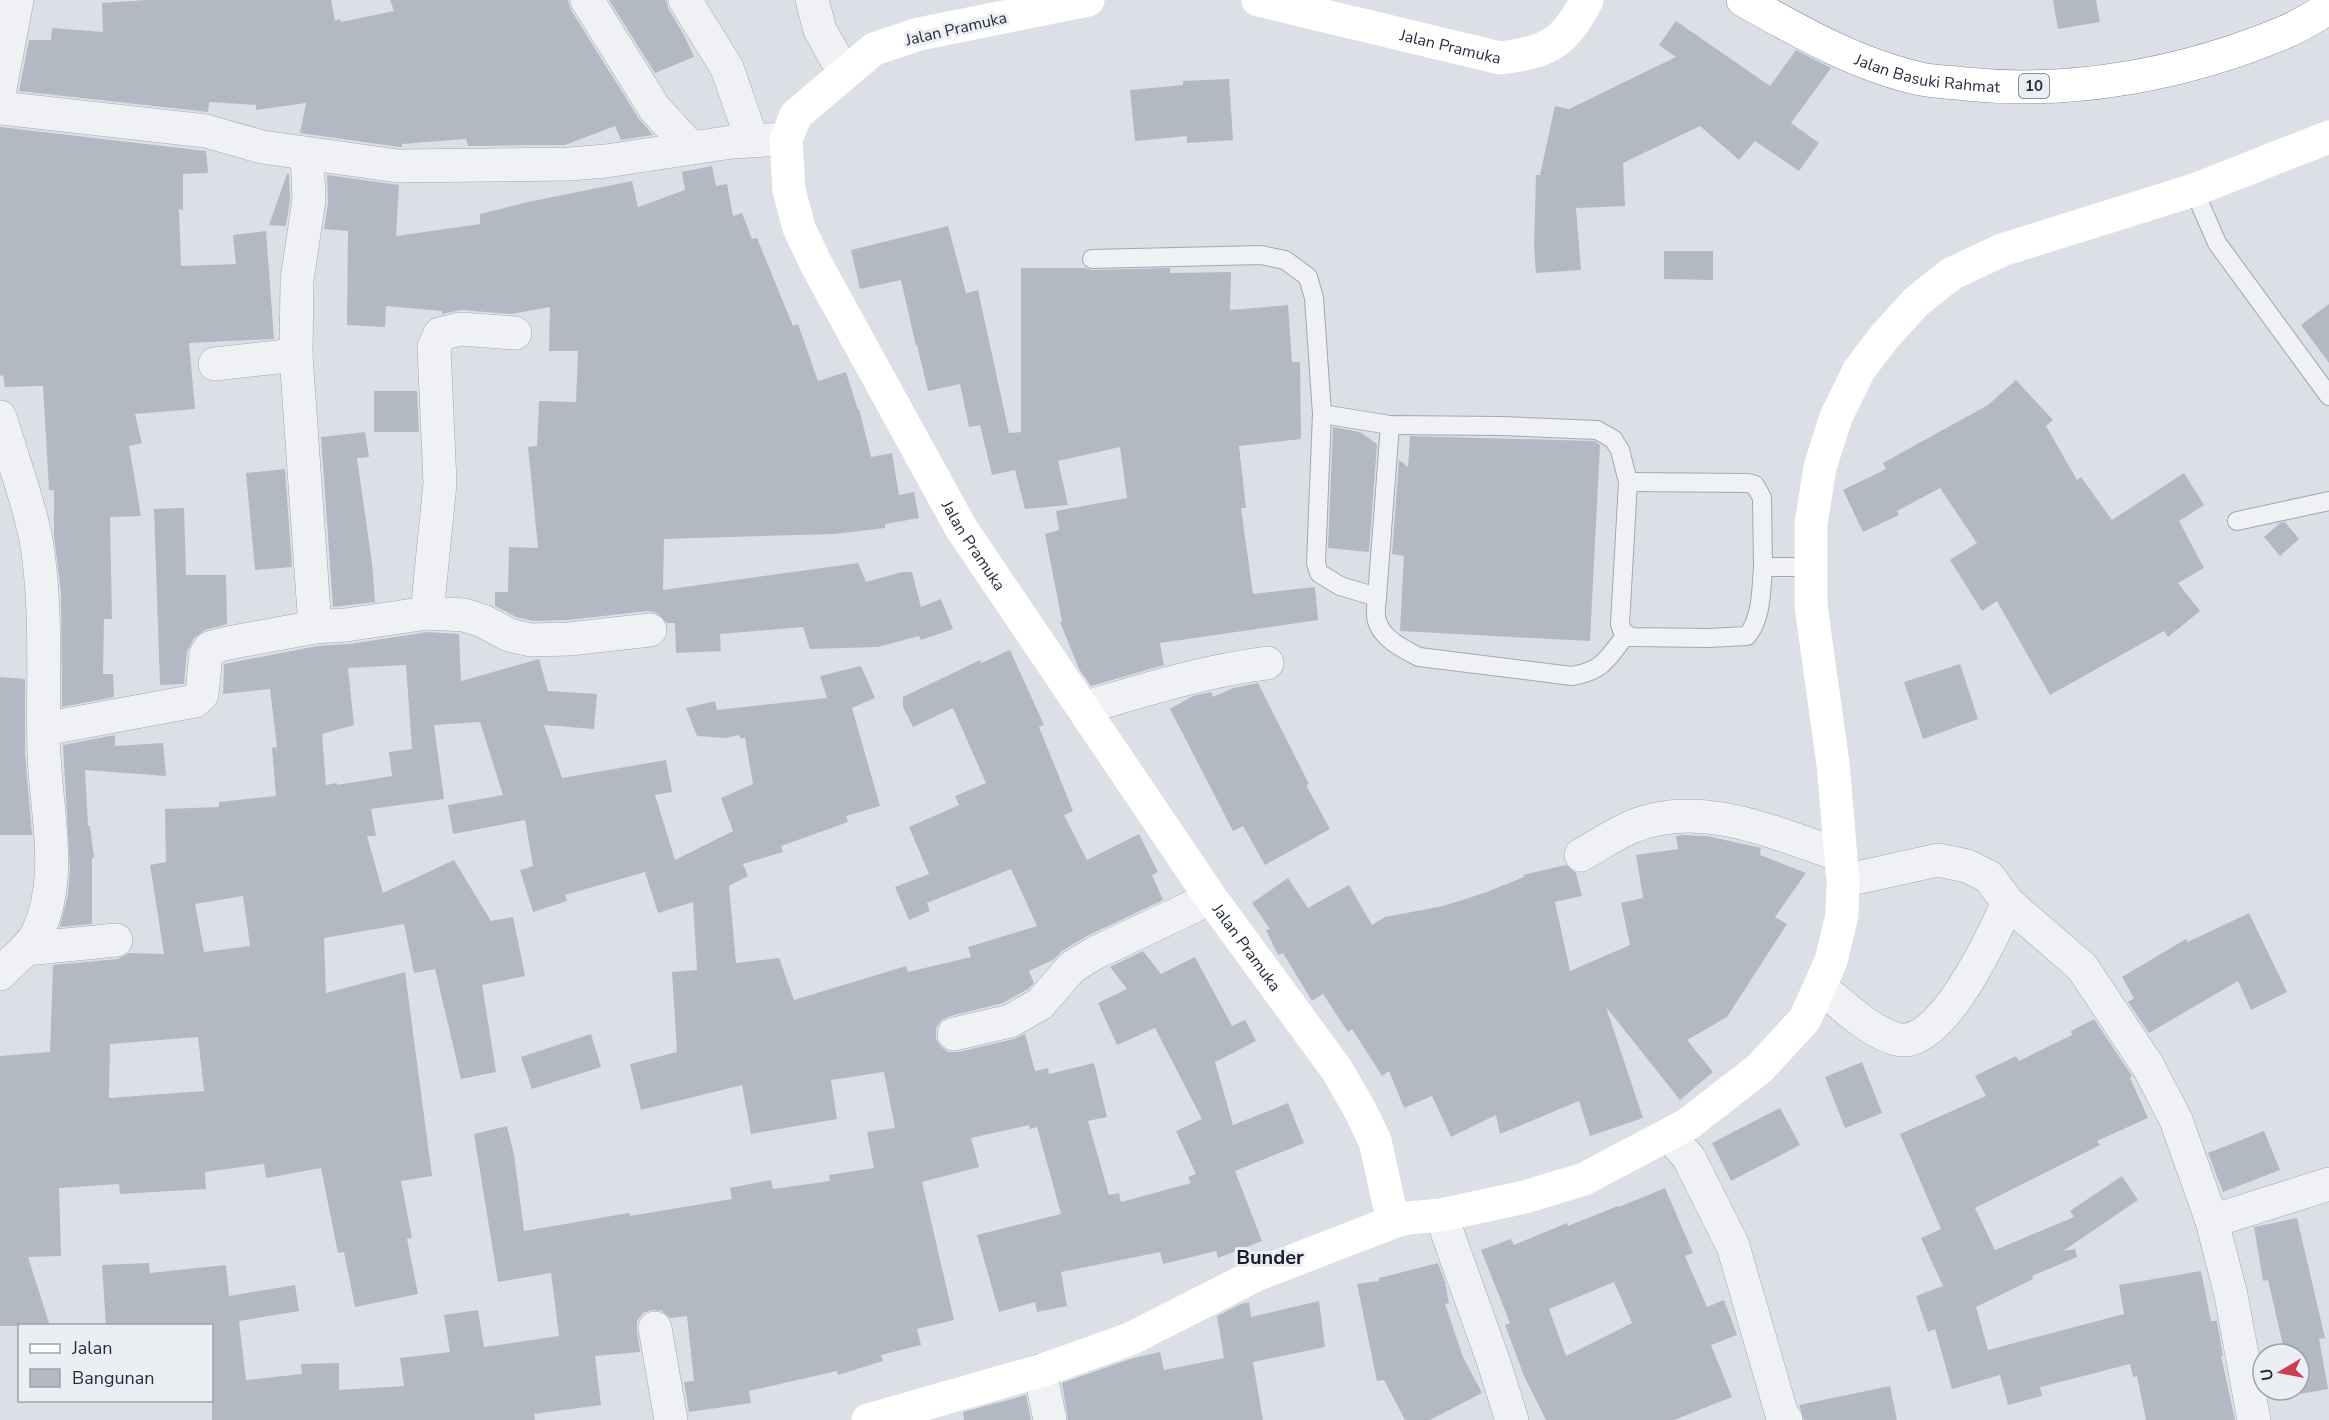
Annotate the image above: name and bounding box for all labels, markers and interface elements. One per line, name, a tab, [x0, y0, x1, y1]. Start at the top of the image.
street label: Jalan Pramuka	[902, 7, 1009, 52]
street label: Jalan Pramuka	[1397, 24, 1503, 70]
street label: Jalan Basuki Rahmat	[1850, 48, 2001, 98]
road number: 10	[2019, 74, 2049, 98]
street label: Jalan Pramuka	[936, 496, 1010, 595]
street label: Jalan Pramuka	[1206, 899, 1286, 996]
district label: Bunder	[1236, 1244, 1304, 1271]
legend	[18, 1324, 213, 1402]
text: Jalan	[71, 1336, 112, 1360]
north arrow	[2251, 1342, 2311, 1402]
text: Bangunan	[72, 1366, 155, 1390]
text: U	[2255, 1367, 2279, 1382]

